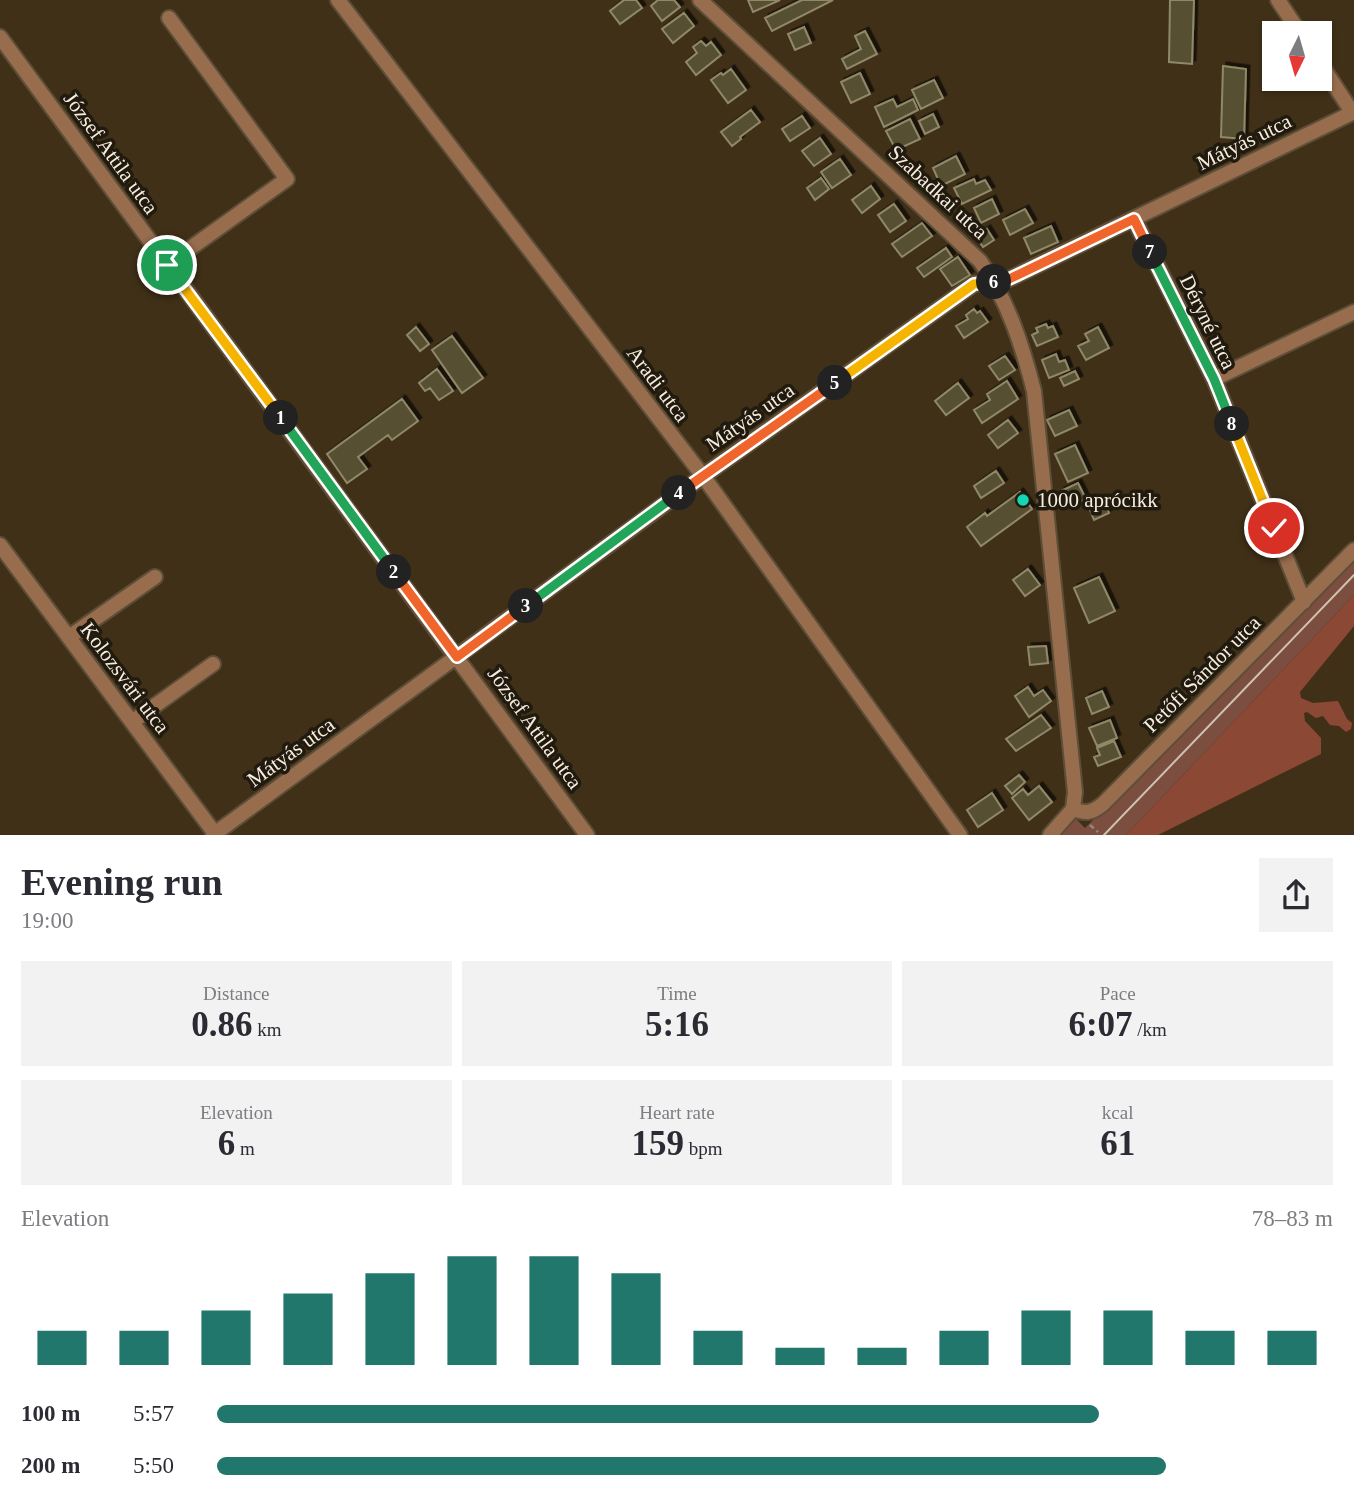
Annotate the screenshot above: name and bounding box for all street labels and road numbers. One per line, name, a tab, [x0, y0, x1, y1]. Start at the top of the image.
street label: József Attila utca	[59, 87, 164, 219]
street label: Mátyás utca	[1193, 109, 1296, 175]
street label: Szabadkai utca	[884, 140, 993, 244]
street label: Déryné utca	[1175, 271, 1241, 374]
street label: Aradi utca	[622, 342, 694, 427]
street label: Mátyás utca	[701, 378, 799, 456]
street label: Petőfi Sándor utca	[1139, 610, 1266, 737]
street label: Kolozsvári utca	[76, 618, 175, 739]
street label: József Attila utca	[483, 662, 588, 794]
street label: Mátyás utca	[243, 712, 340, 792]

